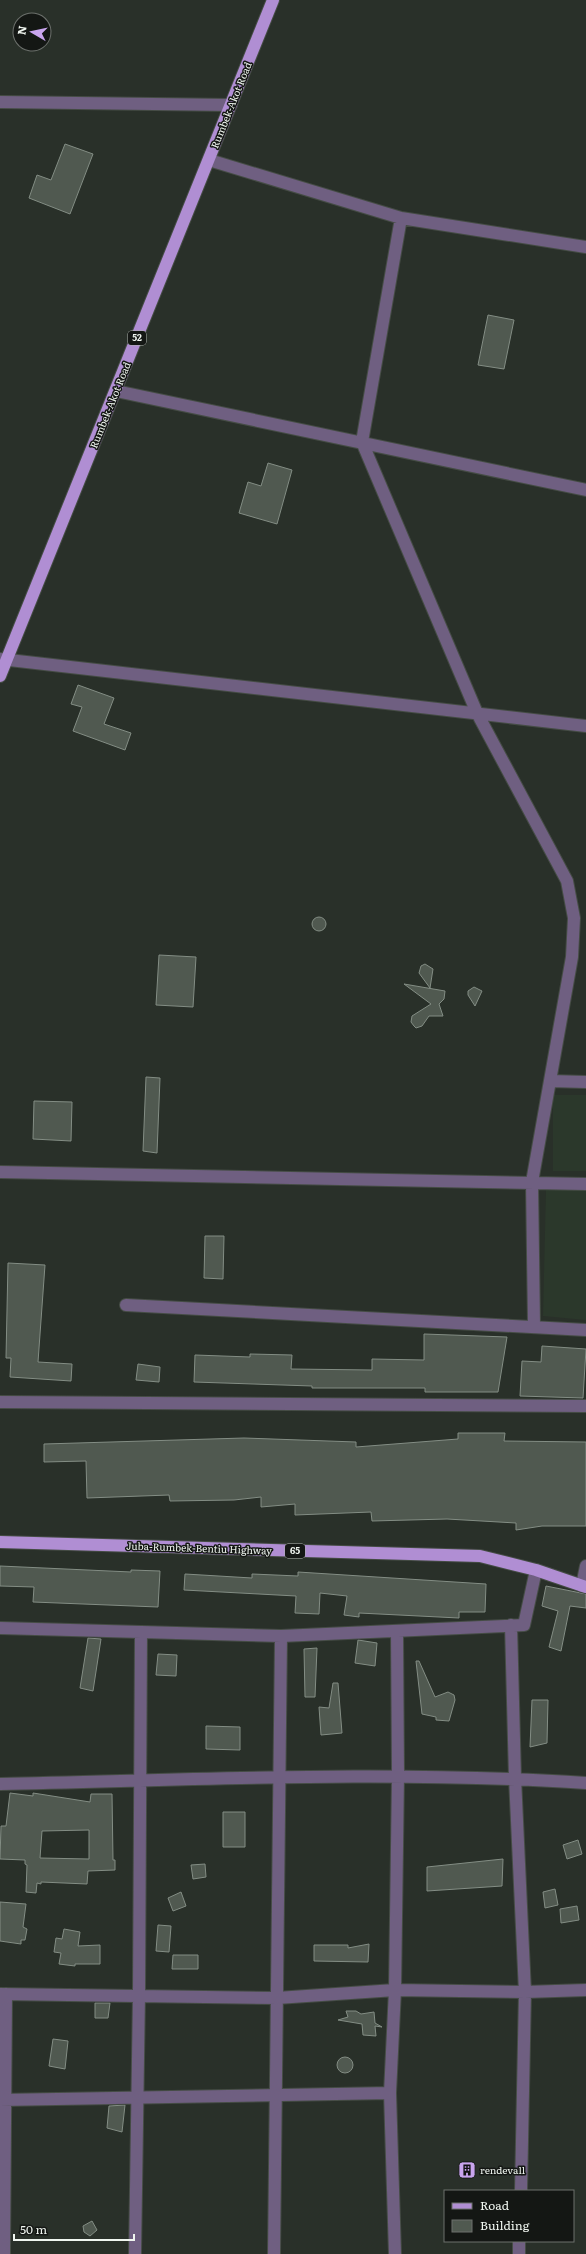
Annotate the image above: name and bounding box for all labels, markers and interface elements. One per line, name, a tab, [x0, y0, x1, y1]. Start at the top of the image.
north arrow	[12, 12, 52, 52]
text: N	[13, 24, 30, 36]
street label: Rumbek-Akot Road	[206, 59, 255, 150]
road number: 52	[128, 331, 146, 345]
street label: Rumbek-Akot Road	[85, 359, 134, 450]
street label: Juba-Rumbek-Bentiu Highway	[126, 1537, 272, 1558]
road number: 65	[285, 1544, 305, 1558]
building icon: rendevall	[457, 2160, 477, 2180]
place label: rendevall	[480, 2162, 526, 2177]
legend	[444, 2190, 574, 2242]
text: Road	[480, 2196, 510, 2214]
scale bar	[14, 2216, 134, 2242]
text: Building	[480, 2216, 530, 2234]
text: 50 m	[20, 2220, 47, 2238]

